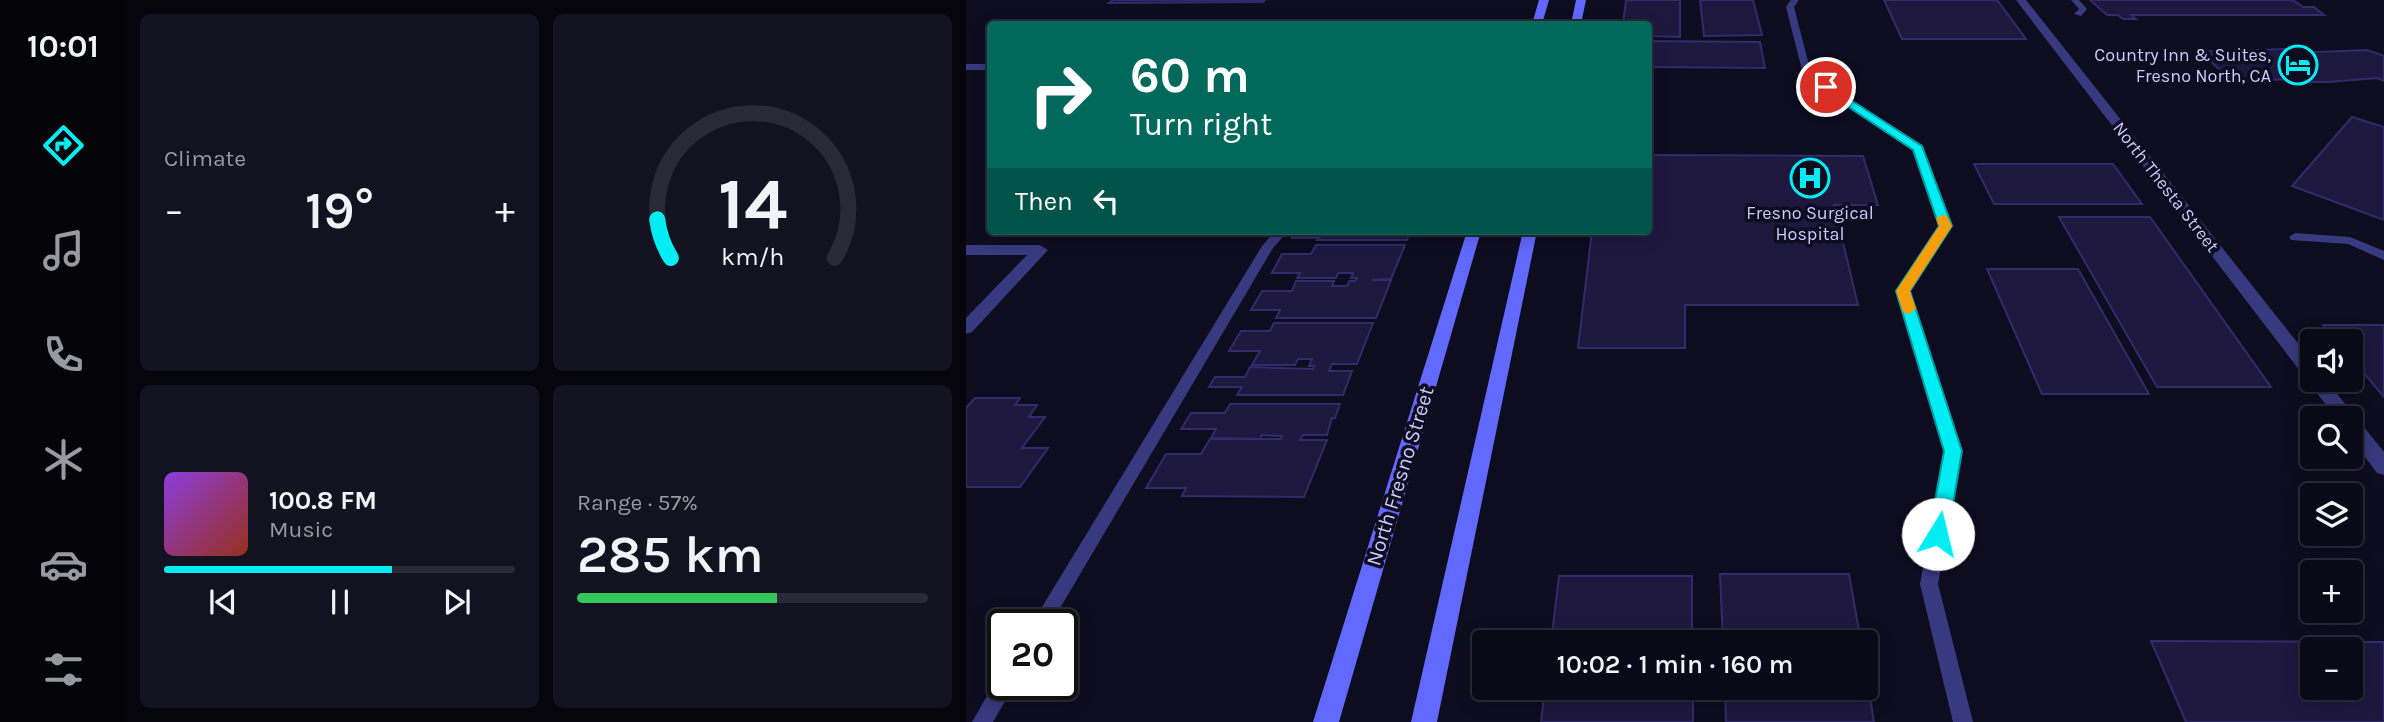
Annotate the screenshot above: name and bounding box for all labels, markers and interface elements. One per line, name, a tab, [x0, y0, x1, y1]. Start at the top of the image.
text: 10:01	[27, 28, 99, 65]
place label: Country Inn & Suites, Fresno North, CA	[2094, 44, 2271, 87]
hotel icon: Country Inn & Suites, Fresno North, CA	[2277, 44, 2319, 86]
text: 60 m	[1130, 47, 1250, 104]
icon: right	[1015, 49, 1106, 140]
pin	[1796, 57, 1856, 117]
icon: arrive	[1807, 68, 1845, 106]
text: Turn right	[1130, 106, 1272, 143]
street label: North Thesta Street	[2108, 117, 2224, 257]
icon: directions	[39, 121, 88, 170]
text: Climate	[164, 145, 246, 172]
hospital icon: Fresno Surgical Hospital	[1789, 157, 1831, 199]
text: 14	[718, 162, 787, 247]
text: 19°	[305, 180, 374, 241]
icon: left	[1087, 182, 1125, 220]
text: Then	[1015, 186, 1073, 217]
text: −	[164, 188, 184, 233]
text: +	[495, 188, 515, 233]
place label: Fresno Surgical Hospital	[1746, 202, 1874, 245]
icon: music	[39, 226, 88, 275]
text: km/h	[721, 242, 784, 271]
map controls	[2300, 329, 2363, 700]
button: sound	[2300, 329, 2363, 392]
icon: phone	[39, 330, 88, 379]
street label: North Fresno Street	[1361, 383, 1439, 569]
button: search	[2300, 406, 2363, 469]
icon: climate	[39, 435, 88, 484]
button: layers	[2300, 483, 2363, 546]
text: 100.8 FM	[269, 485, 377, 516]
text: Range · 57%	[577, 489, 698, 516]
position arrow	[1901, 497, 1975, 571]
text: Music	[269, 516, 333, 543]
text: 285 km	[577, 524, 764, 585]
icon: car	[39, 540, 88, 589]
button: +	[2300, 560, 2363, 623]
icon: previous	[204, 583, 242, 621]
icon: pause	[321, 583, 359, 621]
icon: next	[438, 583, 476, 621]
speed limit sign: 20	[987, 609, 1078, 700]
button: −	[2300, 637, 2363, 700]
icon: filters	[39, 645, 88, 694]
text: 10:02 · 1 min · 160 m	[1557, 649, 1793, 680]

